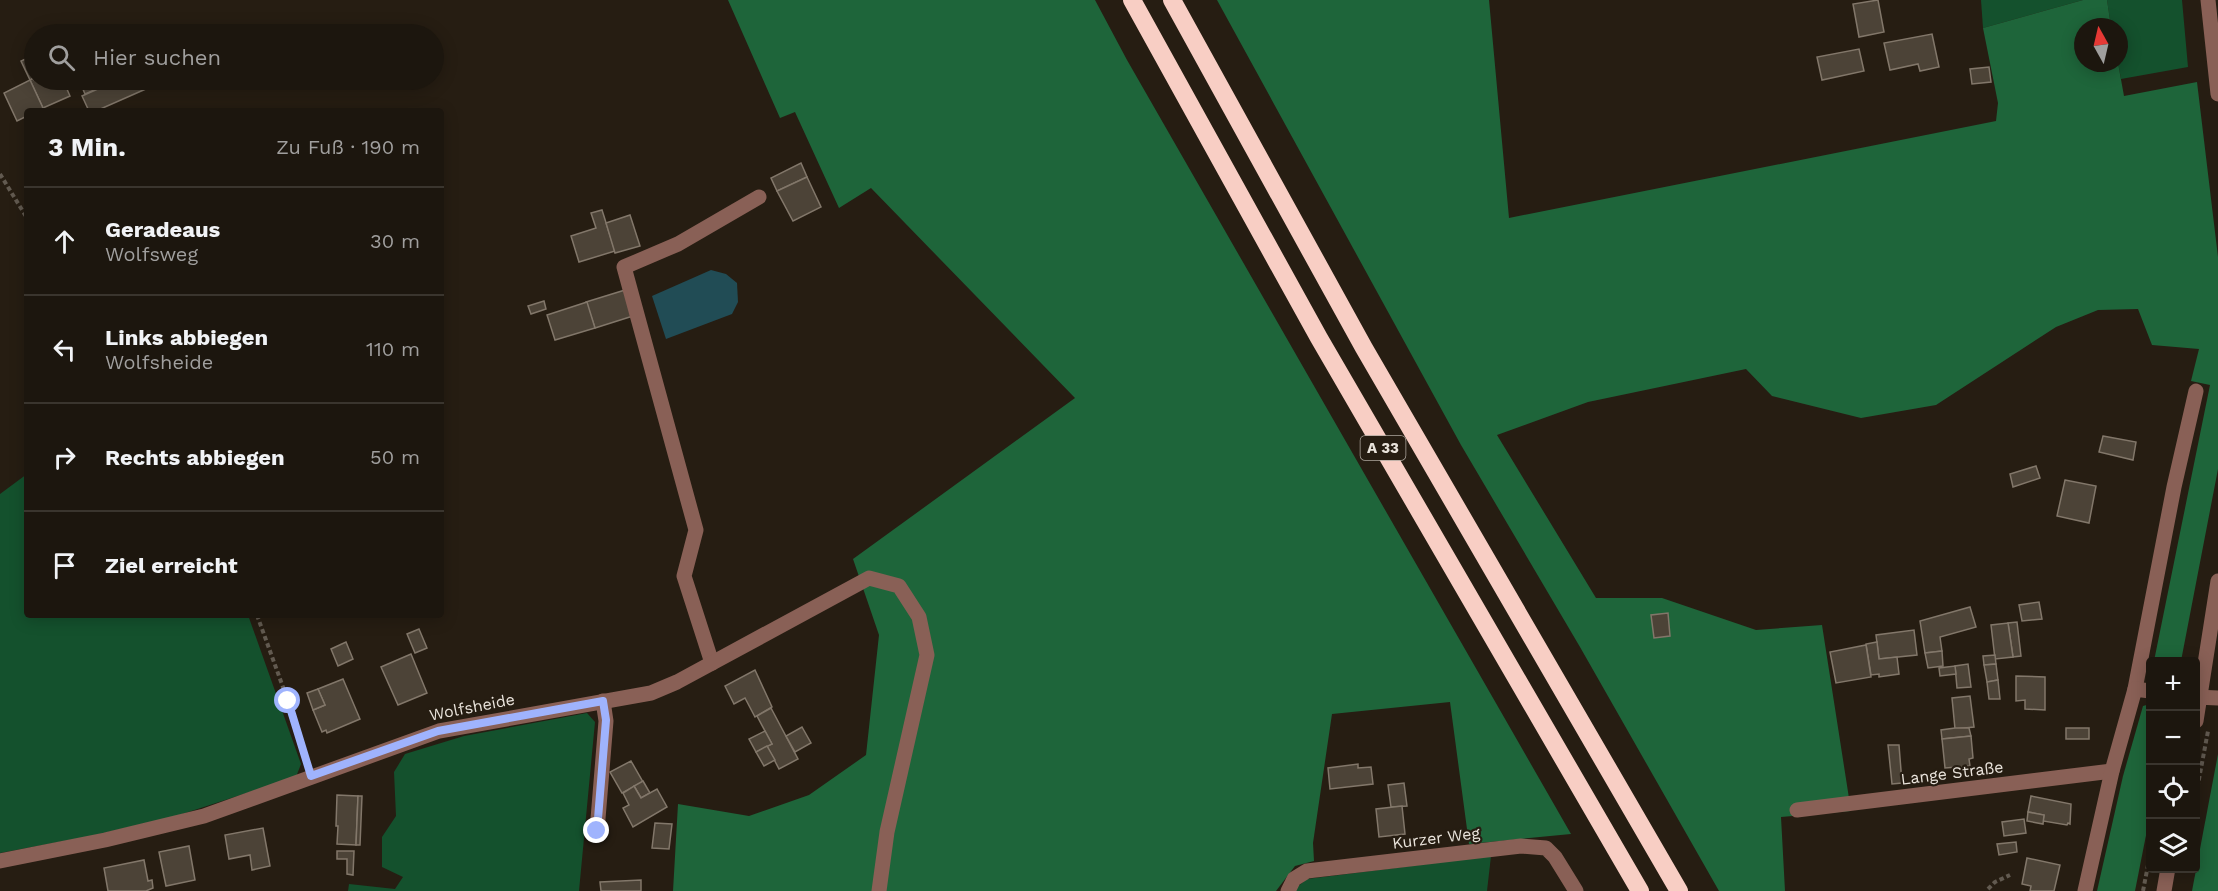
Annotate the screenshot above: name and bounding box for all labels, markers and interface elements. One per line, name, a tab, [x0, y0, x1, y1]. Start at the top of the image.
north arrow	[2074, 18, 2128, 72]
search box	[24, 24, 444, 90]
icon: search	[45, 41, 78, 74]
text: Hier suchen	[93, 45, 221, 70]
text: 3 Min.	[48, 132, 126, 162]
text: Zu Fuß · 190 m	[276, 135, 420, 159]
text: Geradeaus	[105, 217, 220, 242]
icon: ahead	[48, 225, 81, 258]
text: 30 m	[370, 229, 420, 253]
text: Wolfsweg	[105, 242, 198, 266]
text: Links abbiegen	[105, 325, 268, 350]
icon: left	[48, 333, 81, 366]
text: 110 m	[366, 337, 420, 361]
text: Wolfsheide	[105, 350, 213, 374]
road number: A 33	[1360, 436, 1406, 460]
icon: right	[48, 441, 81, 474]
text: Rechts abbiegen	[105, 445, 285, 470]
text: 50 m	[370, 445, 420, 469]
icon: arrive	[48, 549, 81, 582]
text: Ziel erreicht	[105, 553, 238, 578]
map controls	[2146, 657, 2200, 873]
button: +	[2146, 657, 2200, 711]
route start	[274, 687, 300, 713]
street label: Wolfsheide	[428, 689, 516, 725]
button: −	[2146, 711, 2200, 765]
street label: Lange Straße	[1900, 757, 2004, 789]
button: locate	[2146, 765, 2200, 819]
route end	[583, 817, 609, 843]
button: layers	[2146, 819, 2200, 873]
street label: Kurzer Weg	[1391, 823, 1481, 853]

